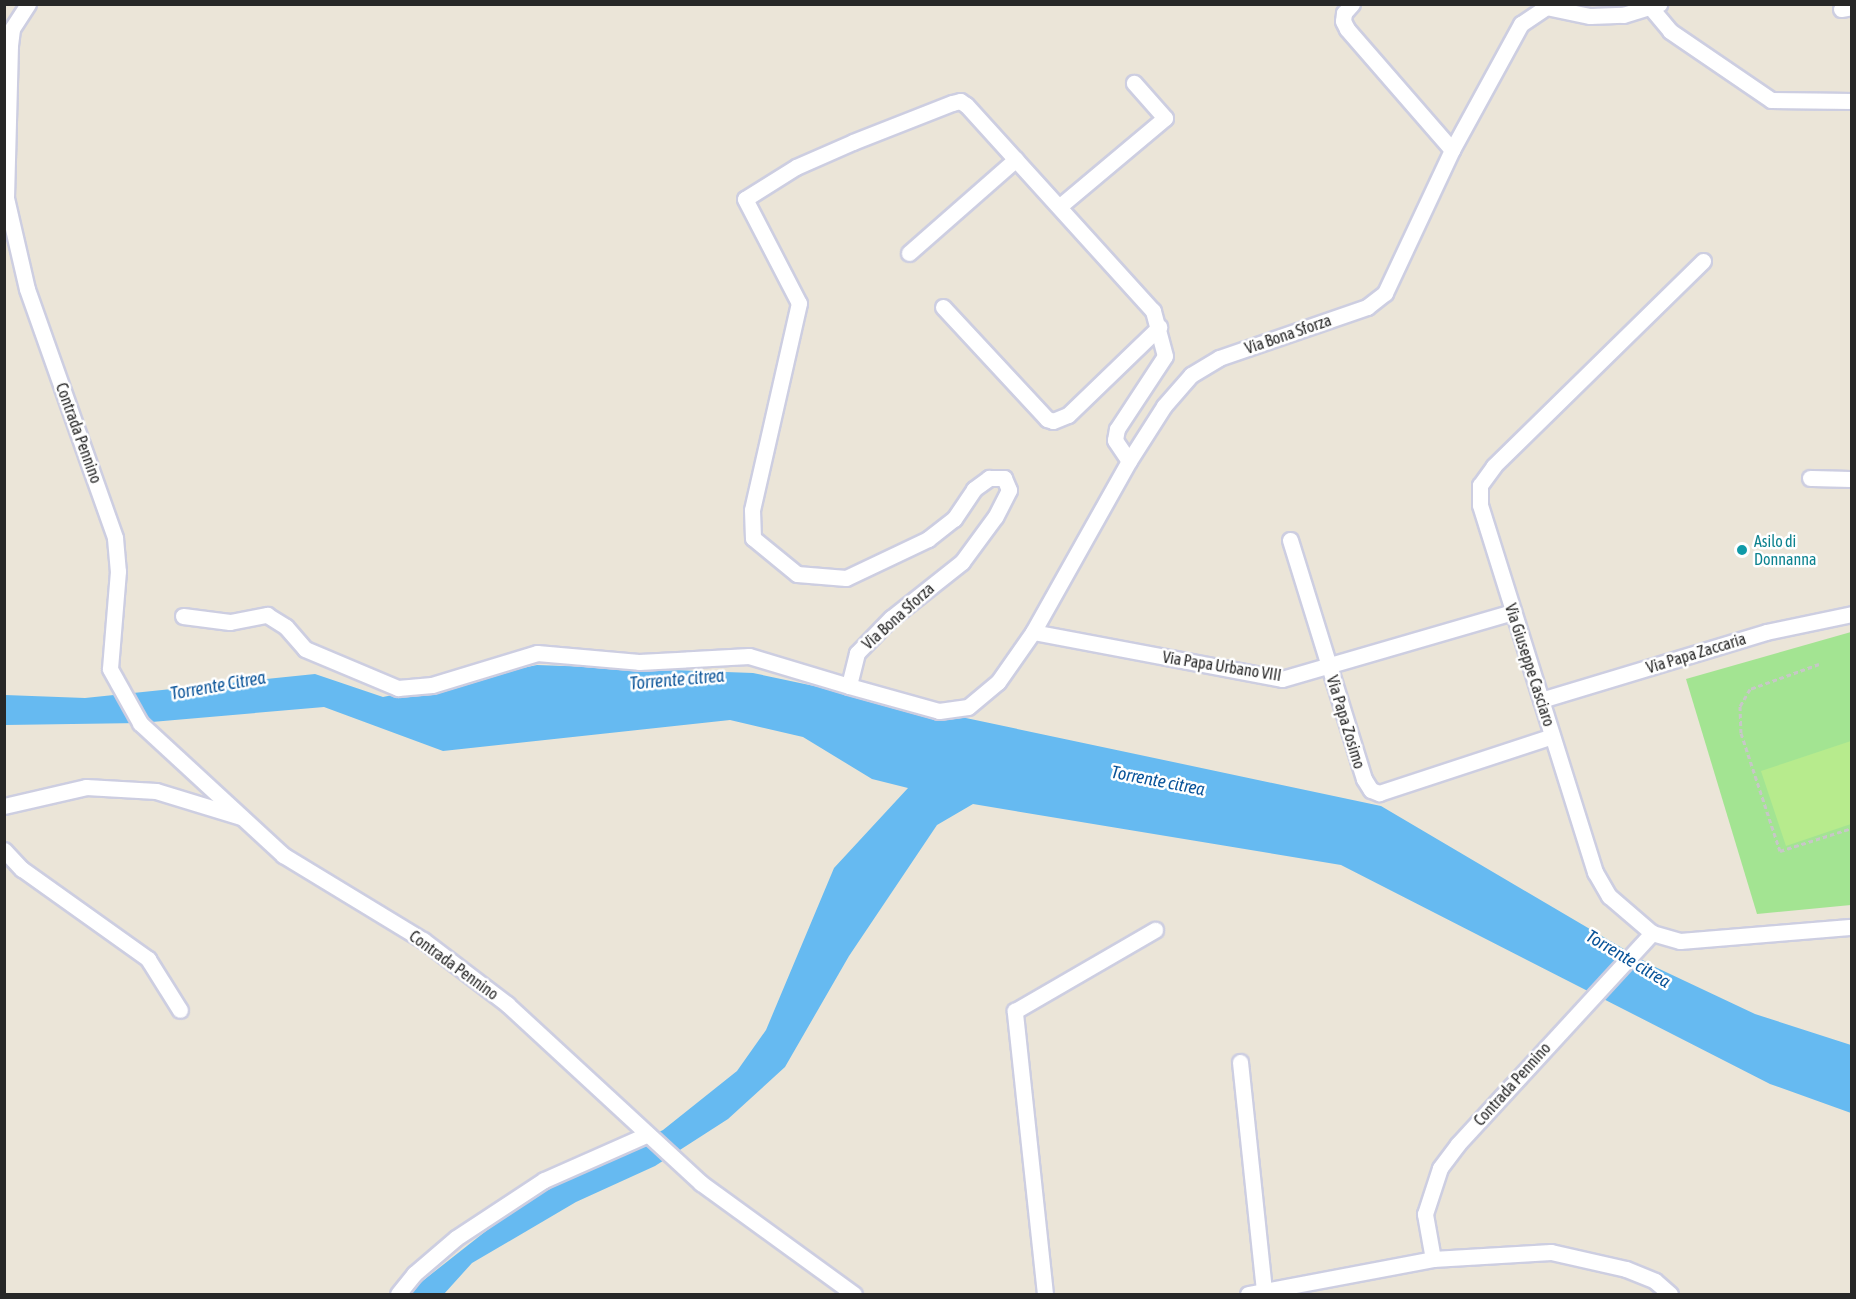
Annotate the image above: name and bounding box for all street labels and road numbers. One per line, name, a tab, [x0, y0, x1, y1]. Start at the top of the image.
street label: Via Bona Sforza	[1242, 310, 1334, 358]
street label: Contrada Pennino	[52, 380, 106, 486]
street label: Via Bona Sforza	[858, 579, 938, 653]
street label: Via Giuseppe Casciaro	[1501, 601, 1559, 729]
street label: Via Papa Zaccaria	[1644, 629, 1748, 677]
street label: Via Papa Urbano VIII	[1161, 647, 1283, 685]
street label: Via Papa Zosimo	[1323, 673, 1369, 771]
street label: Contrada Pennino	[406, 926, 502, 1004]
street label: Contrada Pennino	[1470, 1038, 1554, 1130]

